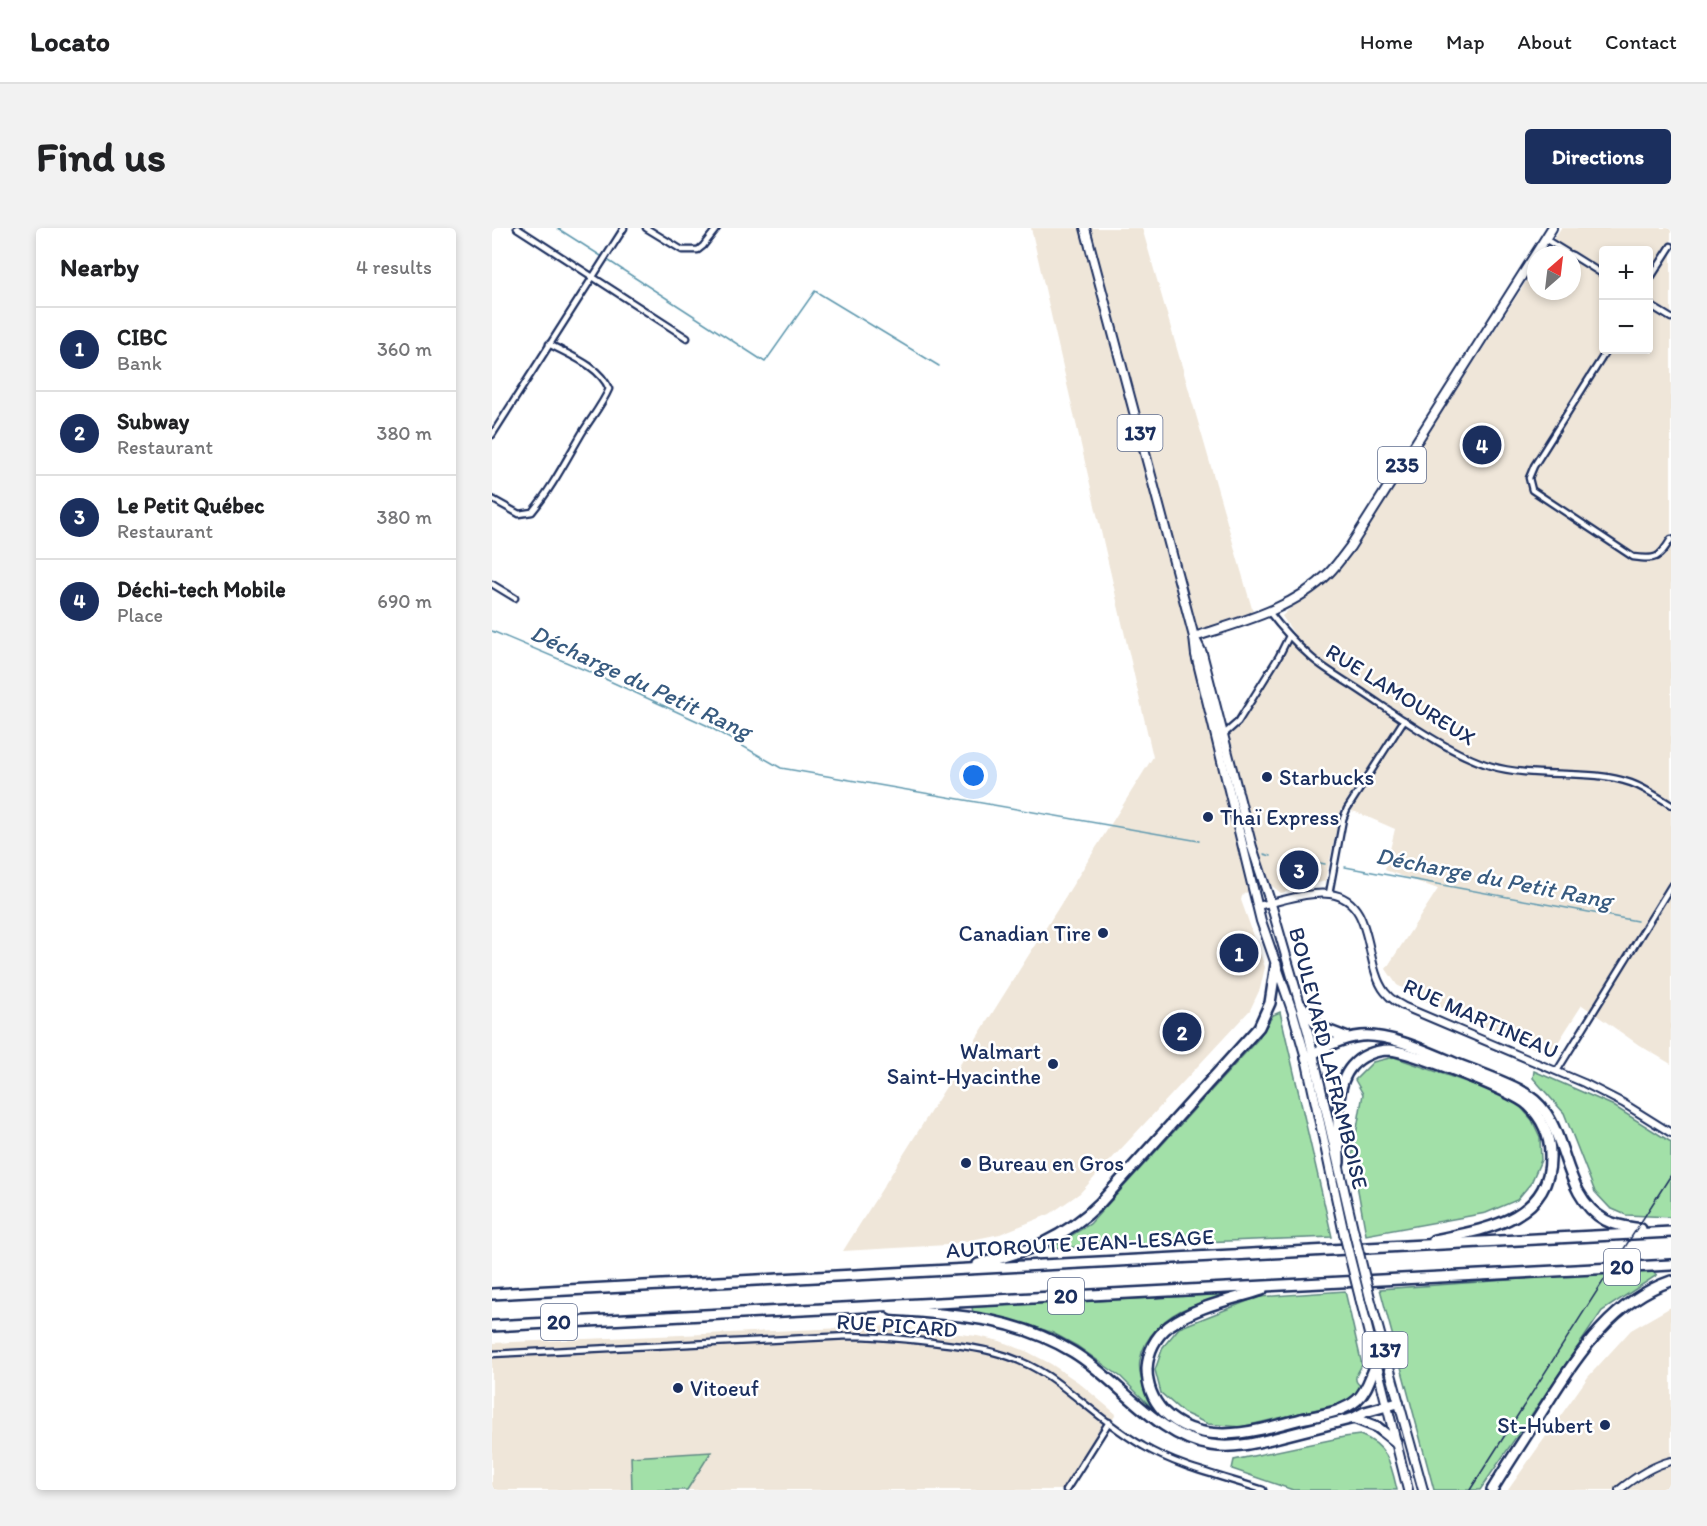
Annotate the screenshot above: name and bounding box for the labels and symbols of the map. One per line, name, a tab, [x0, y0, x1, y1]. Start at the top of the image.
north arrow	[1527, 246, 1581, 300]
road number: 137	[1118, 415, 1162, 451]
pin: 4	[1462, 422, 1502, 468]
road number: 235	[1378, 447, 1426, 483]
water label: Décharge du Petit Rang	[526, 618, 759, 747]
street label: RUE LAMOUREUX	[1321, 638, 1481, 752]
your location	[959, 761, 988, 790]
place label: Starbucks	[1279, 764, 1374, 791]
marker: Starbucks	[1260, 770, 1274, 784]
place label: Thaï Express	[1220, 804, 1339, 831]
marker: Thaï Express	[1201, 810, 1215, 824]
water label: Décharge du Petit Rang	[1374, 840, 1617, 915]
pin: 3	[1280, 848, 1318, 892]
place label: Canadian Tire	[959, 920, 1091, 947]
street label: BOULEVARD LAFRAMBOISE	[1283, 924, 1374, 1192]
marker: Canadian Tire	[1096, 926, 1110, 940]
pin: 1	[1220, 930, 1258, 976]
street label: RUE MARTINEAU	[1399, 972, 1563, 1065]
pin: 2	[1162, 1010, 1202, 1054]
place label: Walmart Saint-Hyacinthe	[887, 1038, 1041, 1090]
marker: Walmart Saint-Hyacinthe	[1046, 1057, 1060, 1071]
place label: Bureau en Gros	[978, 1150, 1124, 1177]
marker: Bureau en Gros	[959, 1156, 973, 1170]
street label: AUTOROUTE JEAN-LESAGE	[945, 1223, 1215, 1264]
road number: 20	[1604, 1249, 1640, 1285]
road number: 20	[1048, 1278, 1084, 1314]
road number: 20	[541, 1304, 577, 1340]
street label: RUE PICARD	[835, 1308, 959, 1343]
road number: 137	[1362, 1332, 1408, 1368]
place label: Vitoeuf	[690, 1375, 759, 1402]
marker: Vitoeuf	[671, 1381, 685, 1395]
place label: St-Hubert	[1497, 1412, 1593, 1439]
marker: St-Hubert	[1598, 1418, 1612, 1432]

